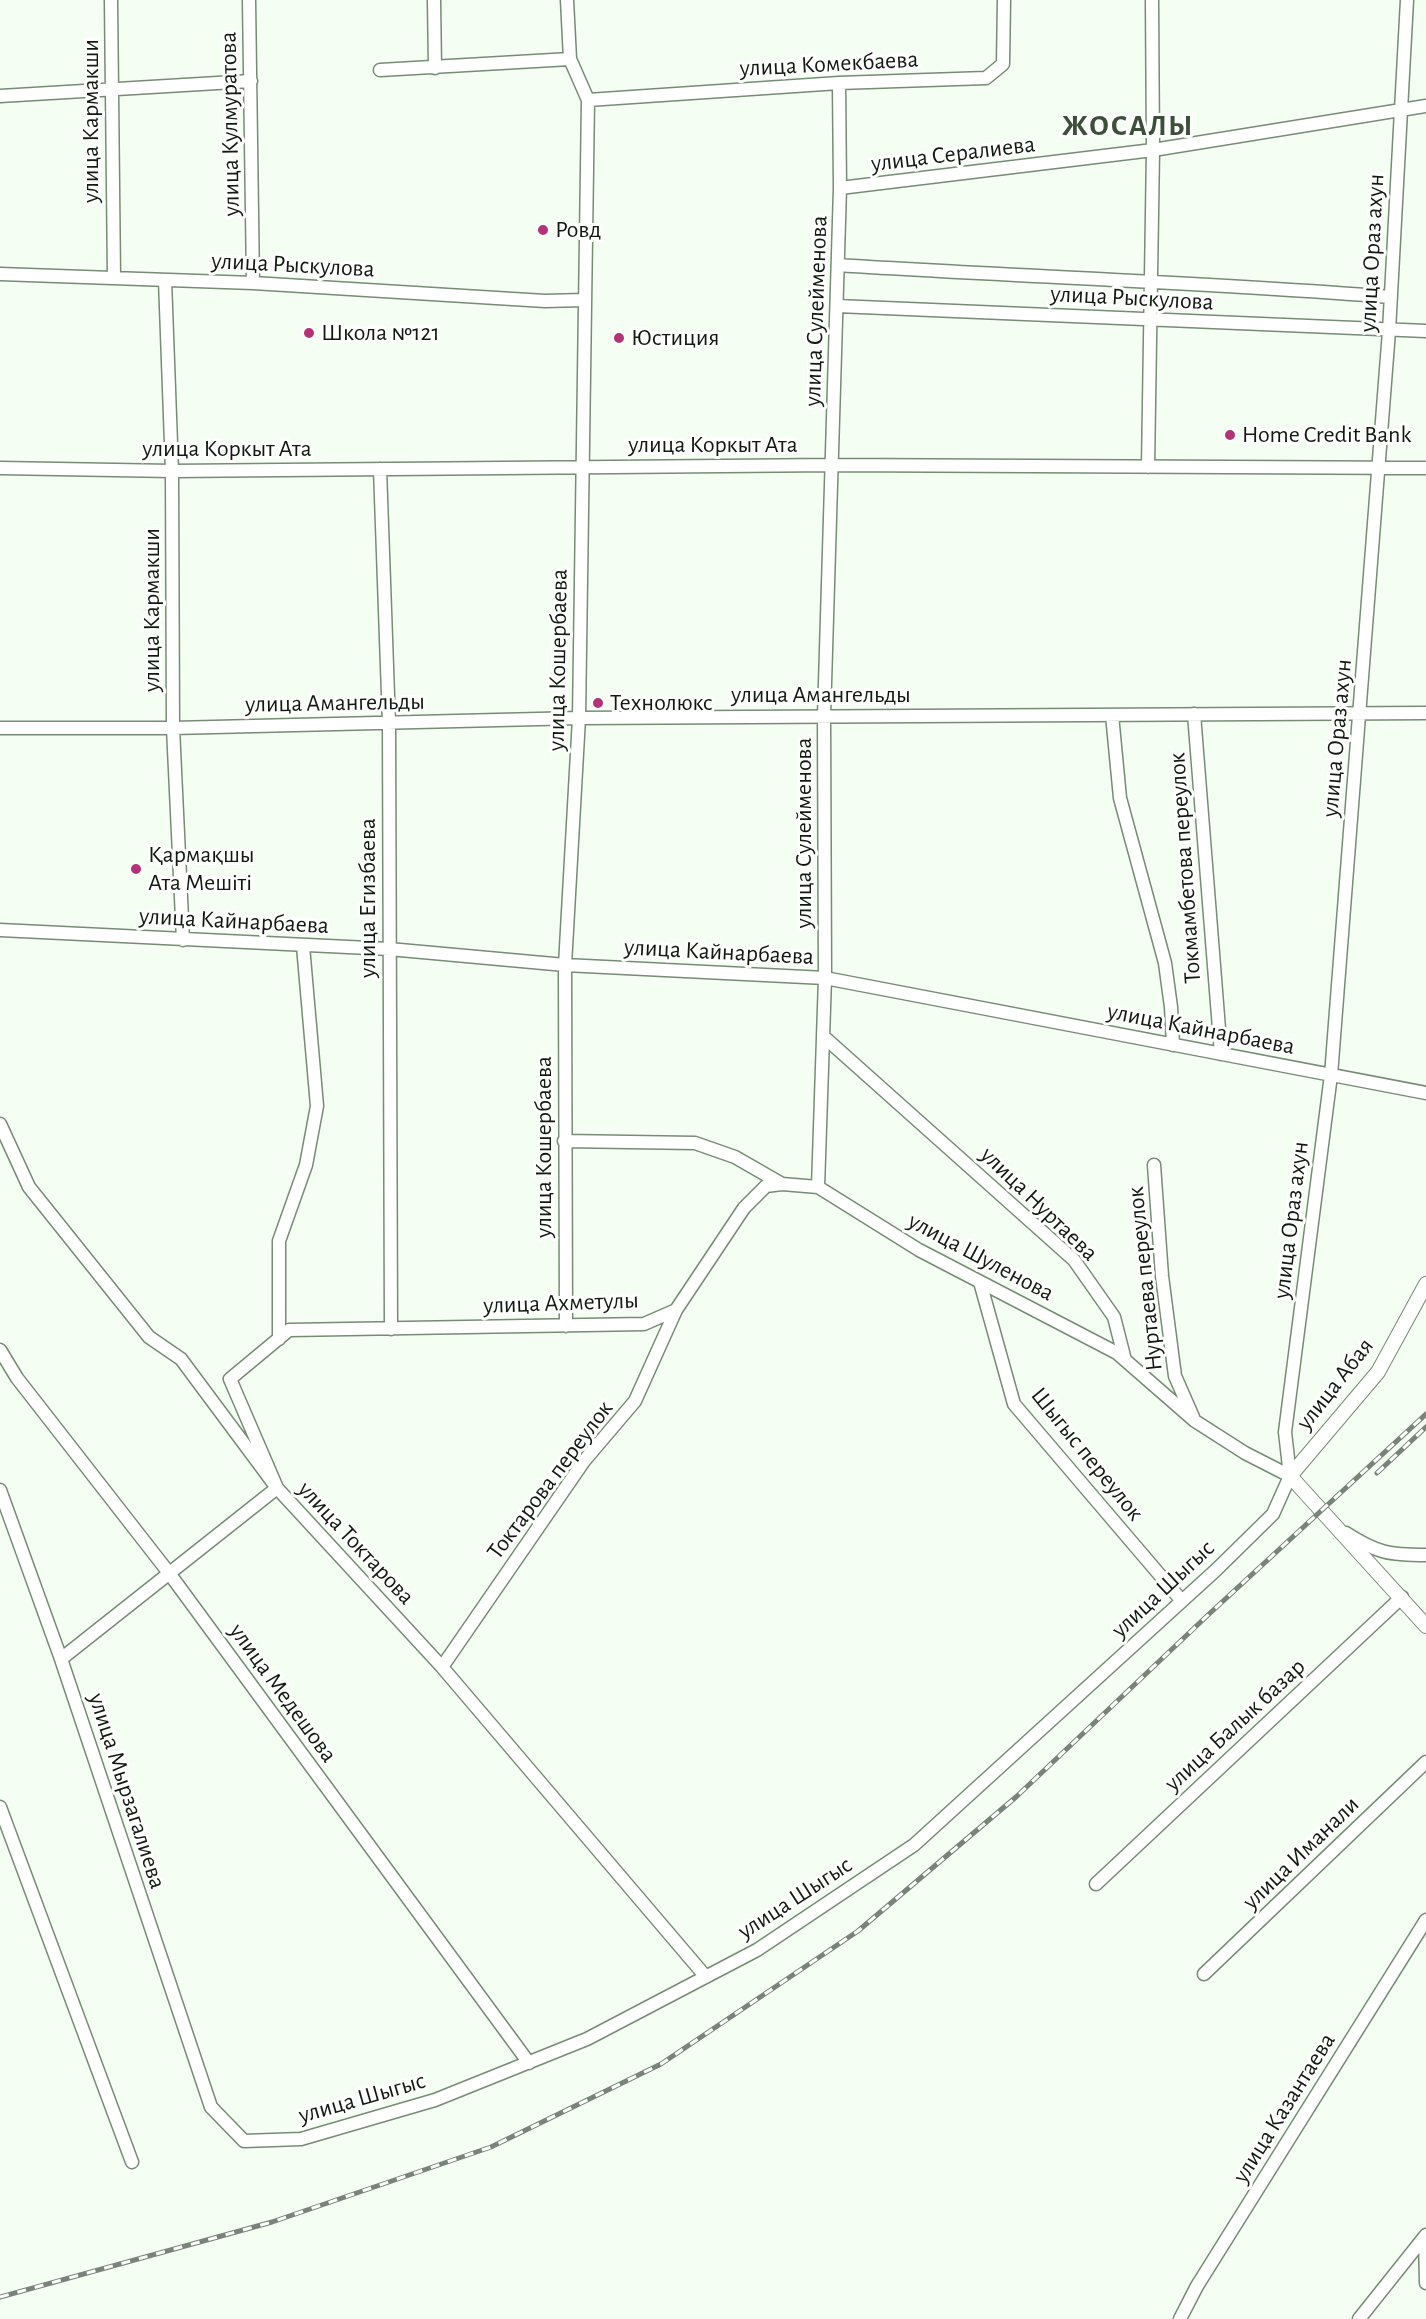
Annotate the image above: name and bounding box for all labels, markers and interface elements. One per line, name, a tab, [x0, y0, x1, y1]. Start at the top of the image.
street label: улица Кулмуратова	[214, 31, 246, 217]
street label: улица Кармакши	[77, 39, 105, 203]
street label: улица Комекбаева	[739, 45, 919, 83]
district label: ЖОСАЛЫ	[1062, 108, 1194, 144]
street label: улица Сералиева	[869, 130, 1037, 178]
street label: улица Ораз ахун	[1353, 173, 1391, 333]
street label: улица Сулейменова	[798, 215, 834, 407]
place label: Ровд	[555, 216, 601, 244]
marker: Ровд	[536, 223, 550, 237]
street label: улица Рыскулова	[211, 246, 375, 284]
street label: улица Рыскулова	[1050, 279, 1214, 317]
place label: Школа №121	[321, 319, 440, 347]
place label: Юстиция	[631, 324, 719, 352]
marker: Школа №121	[302, 326, 316, 340]
marker: Юстиция	[612, 331, 626, 345]
place label: Home Credit Bank	[1242, 421, 1411, 449]
marker: Home Credit Bank	[1223, 428, 1237, 442]
street label: улица Коркыт Ата	[628, 431, 798, 459]
street label: улица Коркыт Ата	[142, 435, 312, 463]
street label: улица Кармакши	[138, 528, 166, 692]
street label: улица Кошербаева	[542, 569, 574, 751]
street label: улица Ораз ахун	[1316, 658, 1358, 818]
street label: улица Амангельды	[731, 681, 911, 709]
street label: улица Амангельды	[245, 687, 425, 719]
place label: Технолюкс	[610, 689, 713, 717]
marker: Технолюкс	[591, 696, 605, 710]
street label: улица Сулейменова	[790, 738, 818, 928]
street label: Токмамбетова переулок	[1163, 752, 1207, 984]
street label: улица Егизбаева	[354, 818, 382, 978]
place label: Қармақшы Ата Мешіті	[148, 841, 255, 897]
marker: Қармақшы Ата Мешіті	[129, 862, 143, 876]
street label: улица Кайнарбаева	[138, 902, 330, 940]
street label: улица Кайнарбаева	[623, 933, 815, 971]
street label: улица Кайнарбаева	[1105, 997, 1297, 1061]
street label: улица Кошербаева	[530, 1056, 558, 1238]
street label: улица Ораз ахун	[1267, 1140, 1315, 1300]
street label: улица Нуртаева	[974, 1141, 1104, 1267]
street label: Нуртаева переулок	[1121, 1185, 1169, 1373]
street label: улица Шуленова	[903, 1207, 1059, 1307]
street label: улица Ахметулы	[483, 1286, 639, 1320]
street label: улица Абая	[1290, 1332, 1380, 1436]
street label: Шыгыс переулок	[1024, 1381, 1150, 1527]
street label: Токтарова переулок	[481, 1395, 619, 1565]
street label: улица Токтарова	[291, 1475, 421, 1611]
street label: улица Шыгыс	[1105, 1534, 1221, 1644]
street label: улица Медешова	[223, 1618, 343, 1768]
street label: улица Балык базар	[1159, 1652, 1311, 1798]
street label: улица Мырзагалиева	[82, 1690, 172, 1892]
street label: улица Иманали	[1237, 1790, 1365, 1916]
street label: улица Шыгыс	[732, 1850, 858, 1946]
street label: улица Казантаева	[1226, 2028, 1342, 2188]
street label: улица Шыгыс	[295, 2066, 429, 2130]

